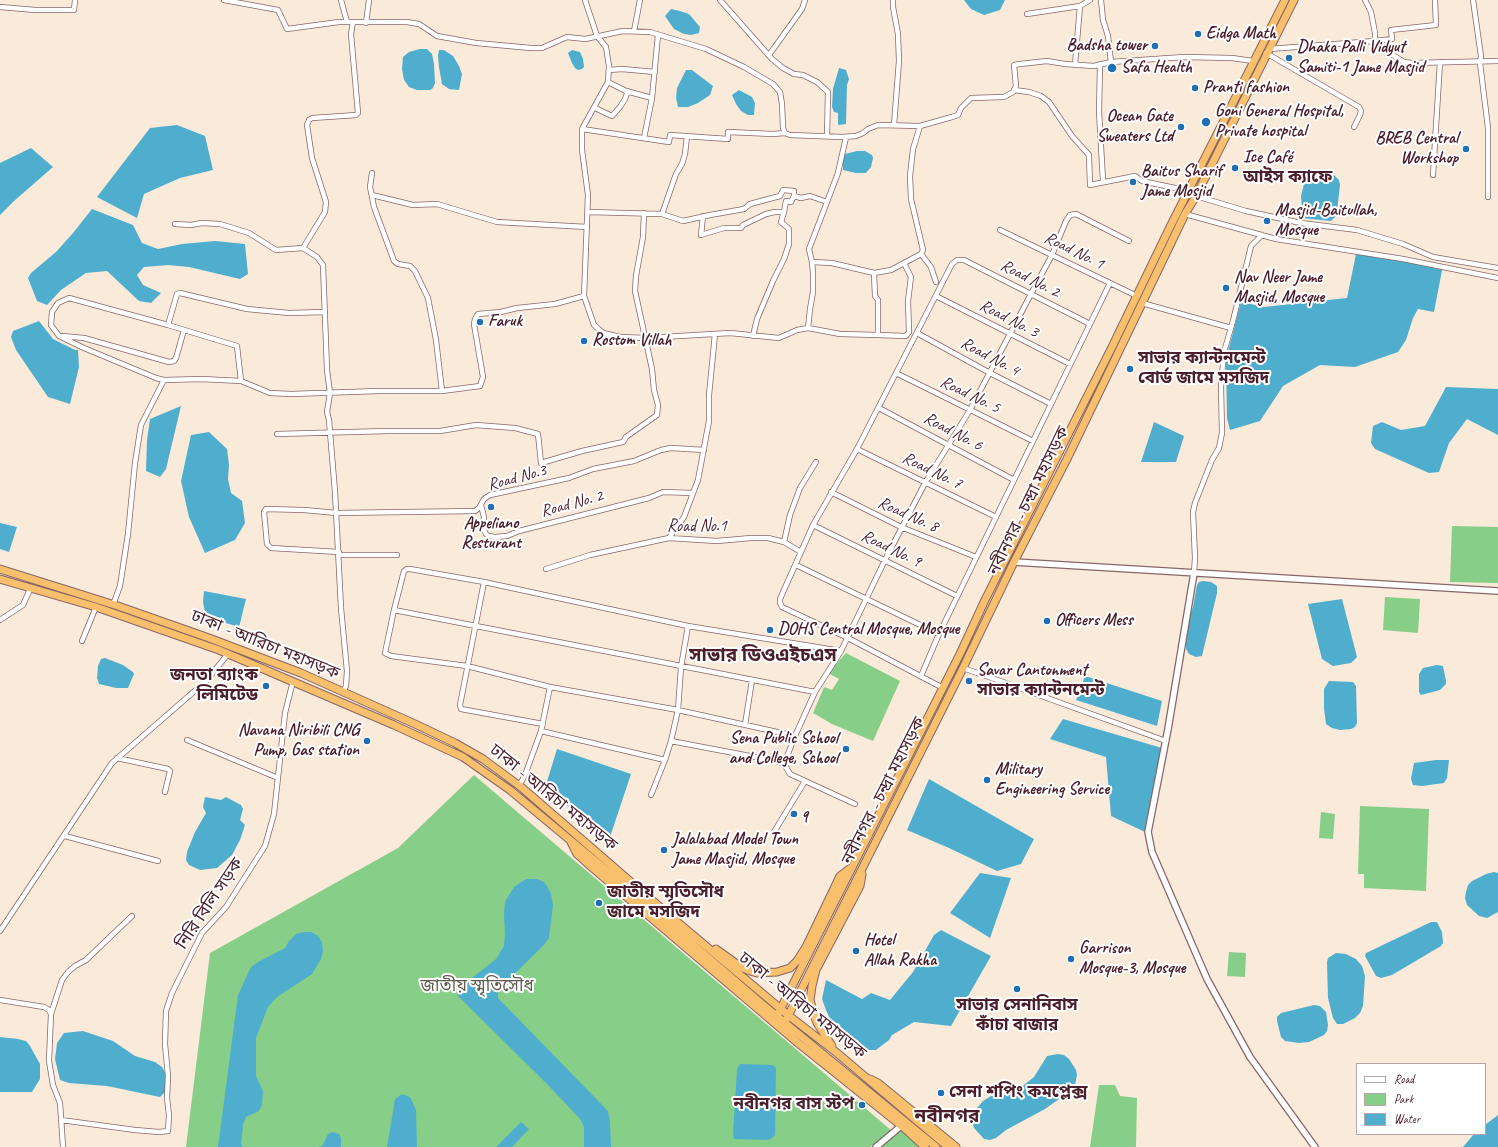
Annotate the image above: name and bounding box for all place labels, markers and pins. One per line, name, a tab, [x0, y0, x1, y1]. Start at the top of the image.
place label: Eidga Math	[1206, 24, 1276, 44]
marker: Eidga Math	[1193, 29, 1203, 39]
place label: Badsha tower	[1066, 36, 1147, 56]
place label: Dhaka Palli Vidyut Samiti-1 Jame Masjid	[1297, 38, 1424, 78]
marker: Badsha tower	[1150, 41, 1160, 51]
marker: Dhaka Palli Vidyut Samiti-1 Jame Masjid	[1284, 53, 1294, 63]
place label: Safa Health	[1121, 58, 1192, 78]
marker: Safa Health	[1106, 62, 1118, 74]
place label: Pranti fashion	[1203, 78, 1289, 98]
marker: Pranti fashion	[1190, 83, 1200, 93]
place label: Goni General Hospital, Private hospital	[1215, 102, 1344, 142]
place label: Ocean Gate Sweaters Ltd	[1097, 107, 1173, 147]
marker: Goni General Hospital, Private hospital	[1200, 116, 1212, 128]
marker: Ocean Gate Sweaters Ltd	[1176, 122, 1186, 132]
place label: BREB Central Workshop	[1375, 129, 1458, 169]
marker: BREB Central Workshop	[1461, 144, 1471, 154]
place label: Ice Café আইস ক্যাফে	[1243, 148, 1332, 188]
place label: Baitus Sharif Jame Mosjid	[1141, 162, 1222, 202]
marker: Ice Café আইস ক্যাফে	[1230, 163, 1240, 173]
marker: Baitus Sharif Jame Mosjid	[1128, 177, 1138, 187]
place label: Masjid-Baitullah, Mosque	[1275, 201, 1377, 241]
marker: Masjid-Baitullah, Mosque	[1262, 216, 1272, 226]
place label: Nav Neer Jame Masjid, Mosque	[1234, 268, 1324, 308]
marker: Nav Neer Jame Masjid, Mosque	[1221, 283, 1231, 293]
place label: Faruk	[488, 312, 522, 332]
marker: Faruk	[475, 317, 485, 327]
place label: Rostom Villah	[592, 331, 671, 351]
marker: Rostom Villah	[579, 336, 589, 346]
place label: সাভার ক্যান্টনমেন্ট বোর্ড জামে মসজিদ	[1138, 349, 1269, 389]
marker: সাভার ক্যান্টনমেন্ট বোর্ড জামে মসজিদ	[1125, 364, 1135, 374]
marker: Appeliano Resturant	[486, 502, 496, 512]
place label: Appeliano Resturant	[461, 514, 521, 554]
place label: Officers Mess	[1055, 611, 1133, 631]
marker: Officers Mess	[1042, 616, 1052, 626]
place label: DOHS Central Mosque, Mosque	[778, 620, 960, 640]
marker: DOHS Central Mosque, Mosque	[765, 625, 775, 635]
place label: Savar Cantonment সাভার ক্যান্টনমেন্ট	[977, 661, 1105, 701]
place label: জনতা ব্যাংক লিমিটেড	[170, 666, 258, 706]
marker: Savar Cantonment সাভার ক্যান্টনমেন্ট	[964, 676, 974, 686]
marker: জনতা ব্যাংক লিমিটেড	[261, 681, 271, 691]
place label: Navana Niribili CNG Pump, Gas station	[238, 721, 359, 761]
place label: Sena Public School and College, School	[729, 729, 838, 769]
marker: Navana Niribili CNG Pump, Gas station	[362, 736, 372, 746]
marker: Sena Public School and College, School	[841, 744, 851, 754]
place label: Military Engineering Service	[995, 760, 1109, 800]
marker: Military Engineering Service	[982, 775, 992, 785]
place label: q	[802, 804, 808, 824]
marker: q	[789, 809, 799, 819]
place label: Jalalabad Model Town Jame Masjid, Mosque	[672, 830, 798, 870]
marker: Jalalabad Model Town Jame Masjid, Mosque	[659, 845, 669, 855]
place label: জাতীয় স্মৃতিসৌধ জামে মসজিদ	[607, 883, 724, 923]
marker: জাতীয় স্মৃতিসৌধ জামে মসজিদ	[594, 898, 604, 908]
place label: Hotel Allah Rakha	[864, 931, 936, 971]
place label: Garrison Mosque-3, Mosque	[1079, 939, 1185, 979]
marker: Hotel Allah Rakha	[851, 946, 861, 956]
marker: Garrison Mosque-3, Mosque	[1066, 954, 1076, 964]
marker: সাভার সেনানিবাস কাঁচা বাজার	[1012, 984, 1022, 994]
place label: সাভার সেনানিবাস কাঁচা বাজার	[956, 996, 1078, 1036]
place label: সেনা শপিং কমপ্লেক্স	[949, 1083, 1087, 1103]
marker: সেনা শপিং কমপ্লেক্স	[936, 1088, 946, 1098]
place label: নবীনগর বাস স্টপ	[733, 1095, 854, 1115]
marker: নবীনগর বাস স্টপ	[857, 1100, 867, 1110]

